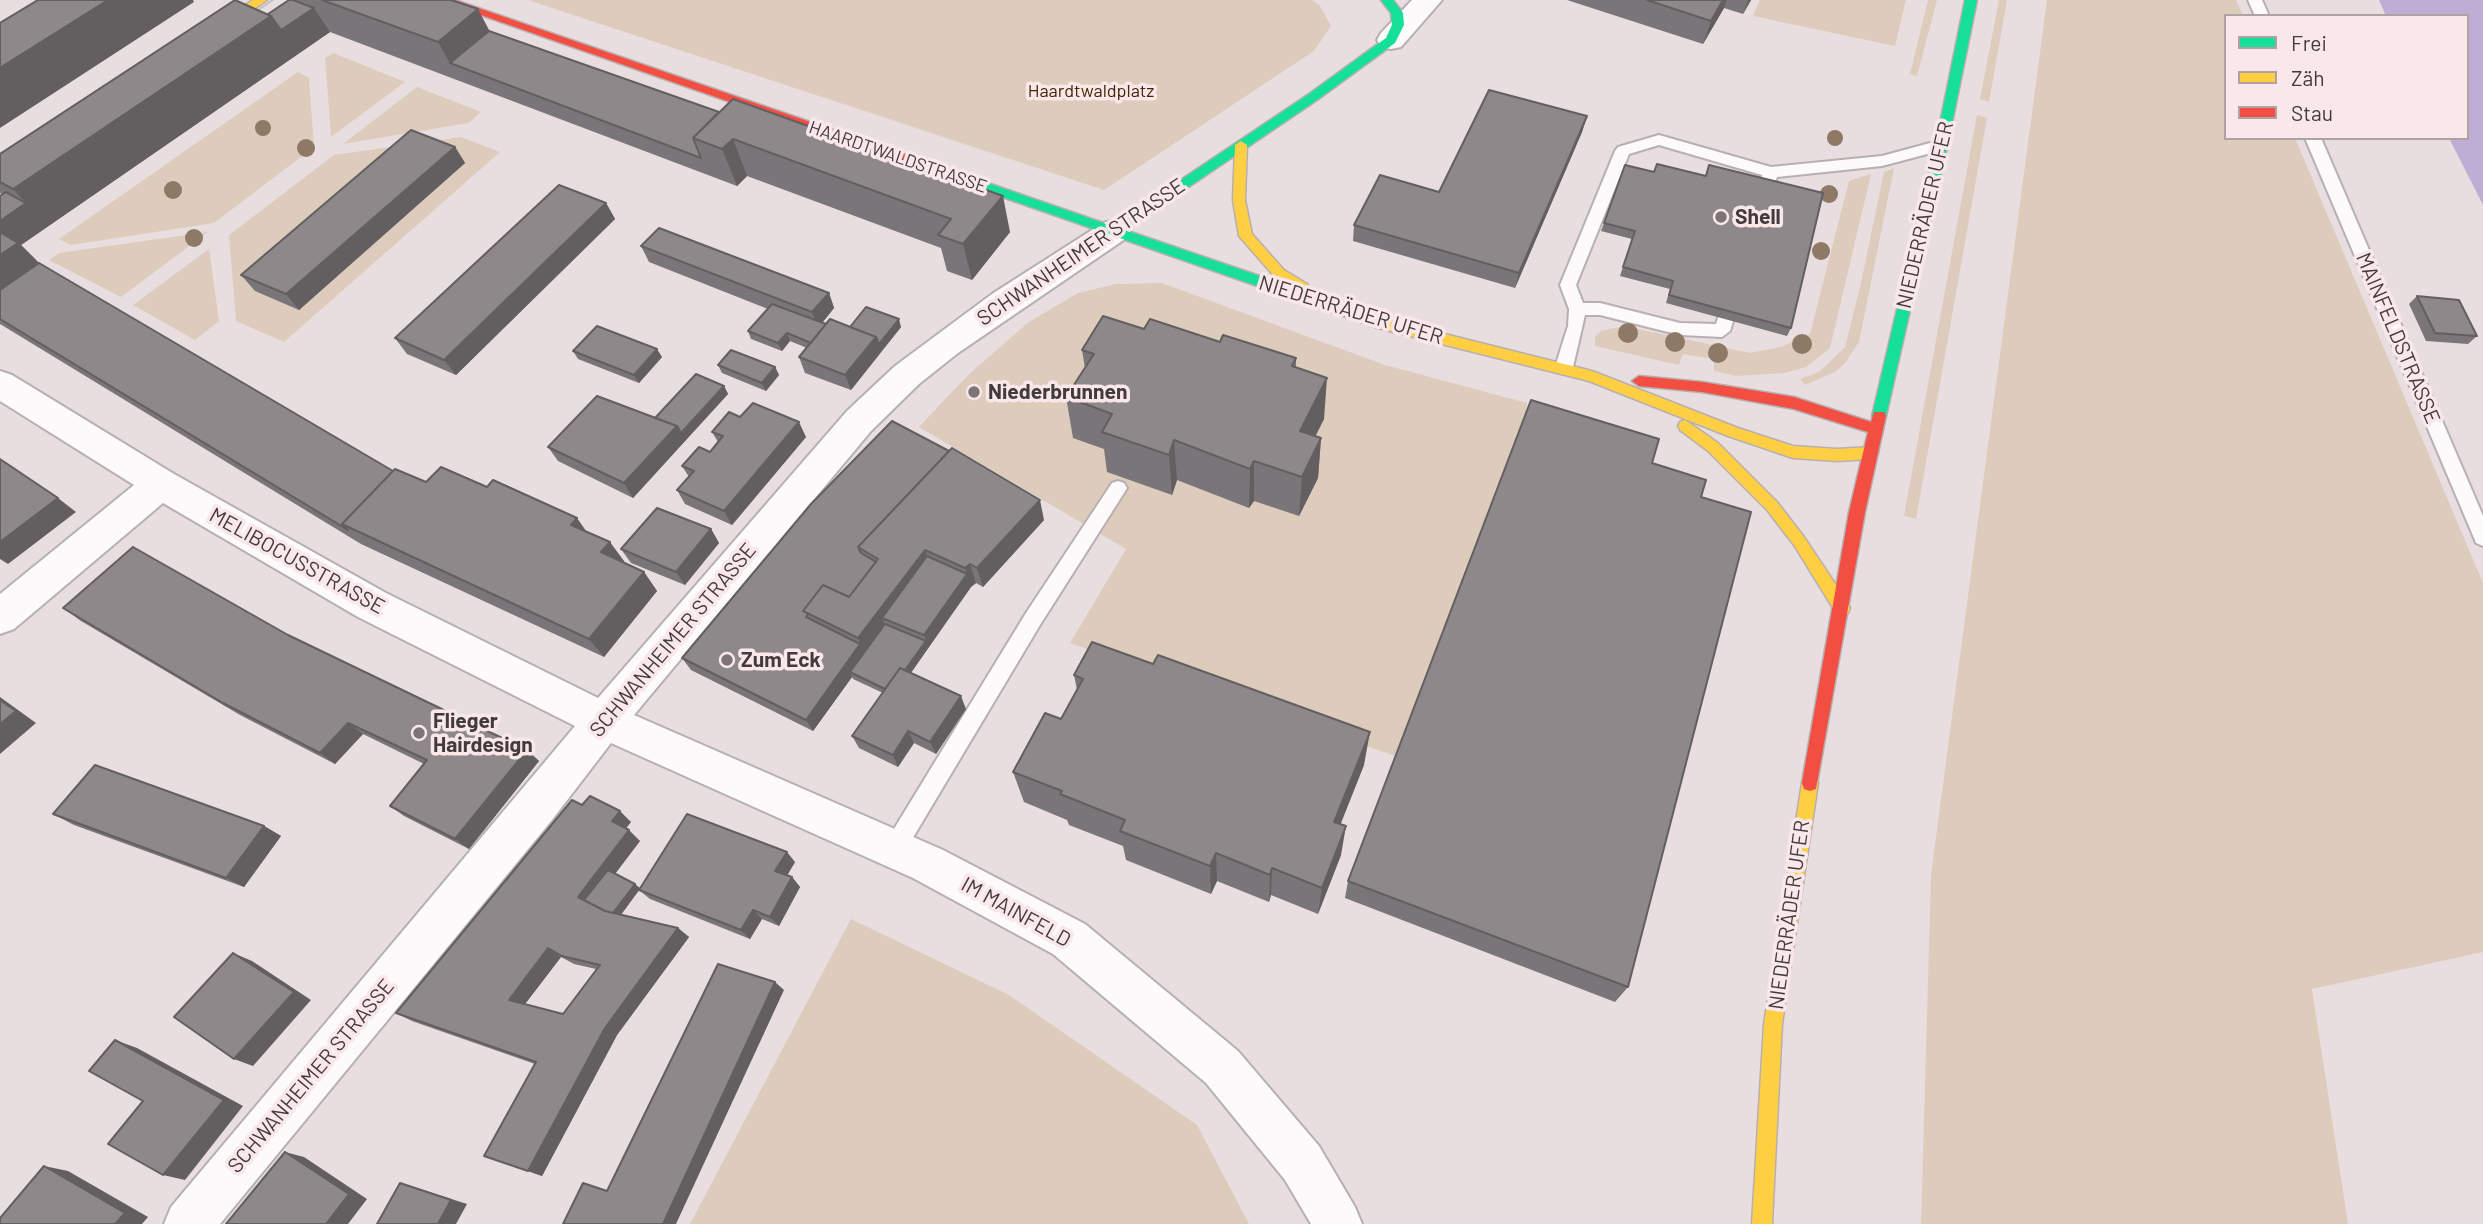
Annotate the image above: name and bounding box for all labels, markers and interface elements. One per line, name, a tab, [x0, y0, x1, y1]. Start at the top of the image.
legend	[2224, 14, 2469, 140]
text: Frei	[2291, 30, 2327, 55]
text: Zäh	[2291, 65, 2325, 90]
park label: Haardtwaldplatz	[1028, 80, 1154, 102]
text: Stau	[2291, 100, 2333, 125]
street label: HAARDTWALDSTRASSE	[806, 116, 990, 198]
street label: NIEDERRÄDER UFER	[1891, 119, 1959, 311]
street label: SCHWANHEIMER STRASSE	[972, 173, 1190, 331]
place label: Shell	[1735, 204, 1781, 230]
marker: Shell	[1713, 209, 1729, 225]
street label: MAINFELDSTRASSE	[2351, 249, 2445, 427]
street label: NIEDERRÄDER UFER	[1256, 270, 1446, 350]
place label: Niederbrunnen	[988, 379, 1127, 405]
marker: Niederbrunnen	[966, 384, 982, 400]
street label: MELIBOCUSSTRASSE	[205, 502, 389, 620]
street label: SCHWANHEIMER STRASSE	[584, 538, 762, 742]
place label: Zum Eck	[741, 647, 821, 673]
marker: Zum Eck	[719, 652, 735, 668]
place label: Flieger Hairdesign	[433, 708, 533, 758]
marker: Flieger Hairdesign	[411, 725, 427, 741]
street label: NIEDERRÄDER UFER	[1763, 819, 1815, 1011]
street label: IM MAINFELD	[957, 872, 1075, 952]
street label: SCHWANHEIMER STRASSE	[222, 974, 400, 1178]

